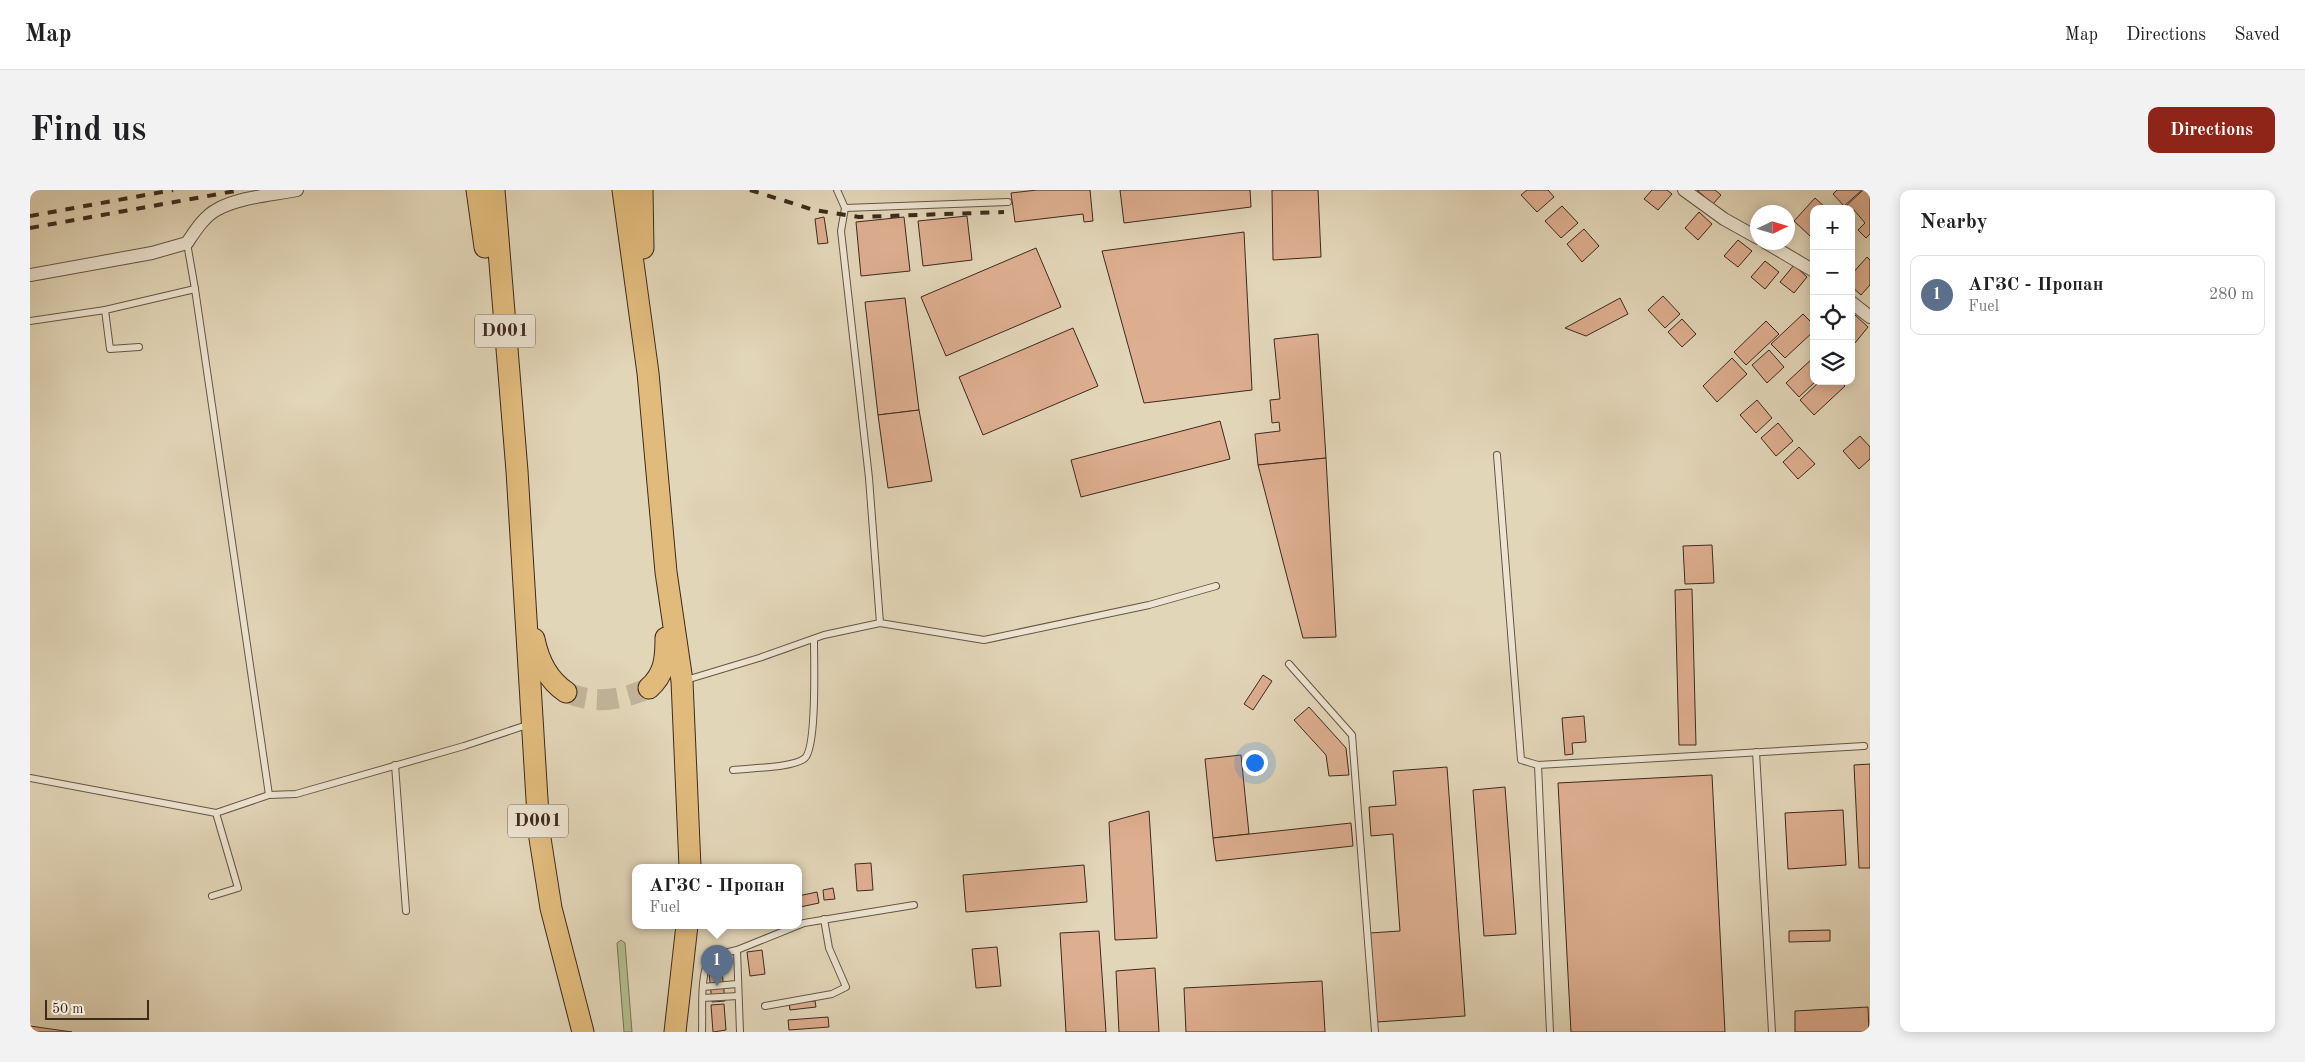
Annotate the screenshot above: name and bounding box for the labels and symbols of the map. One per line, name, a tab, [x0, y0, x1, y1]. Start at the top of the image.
north arrow	[1750, 205, 1795, 250]
road number: D001	[475, 314, 535, 348]
your location	[1242, 750, 1268, 776]
road number: D001	[508, 804, 568, 838]
pin: 1	[701, 945, 733, 986]
scale bar	[45, 997, 149, 1020]

